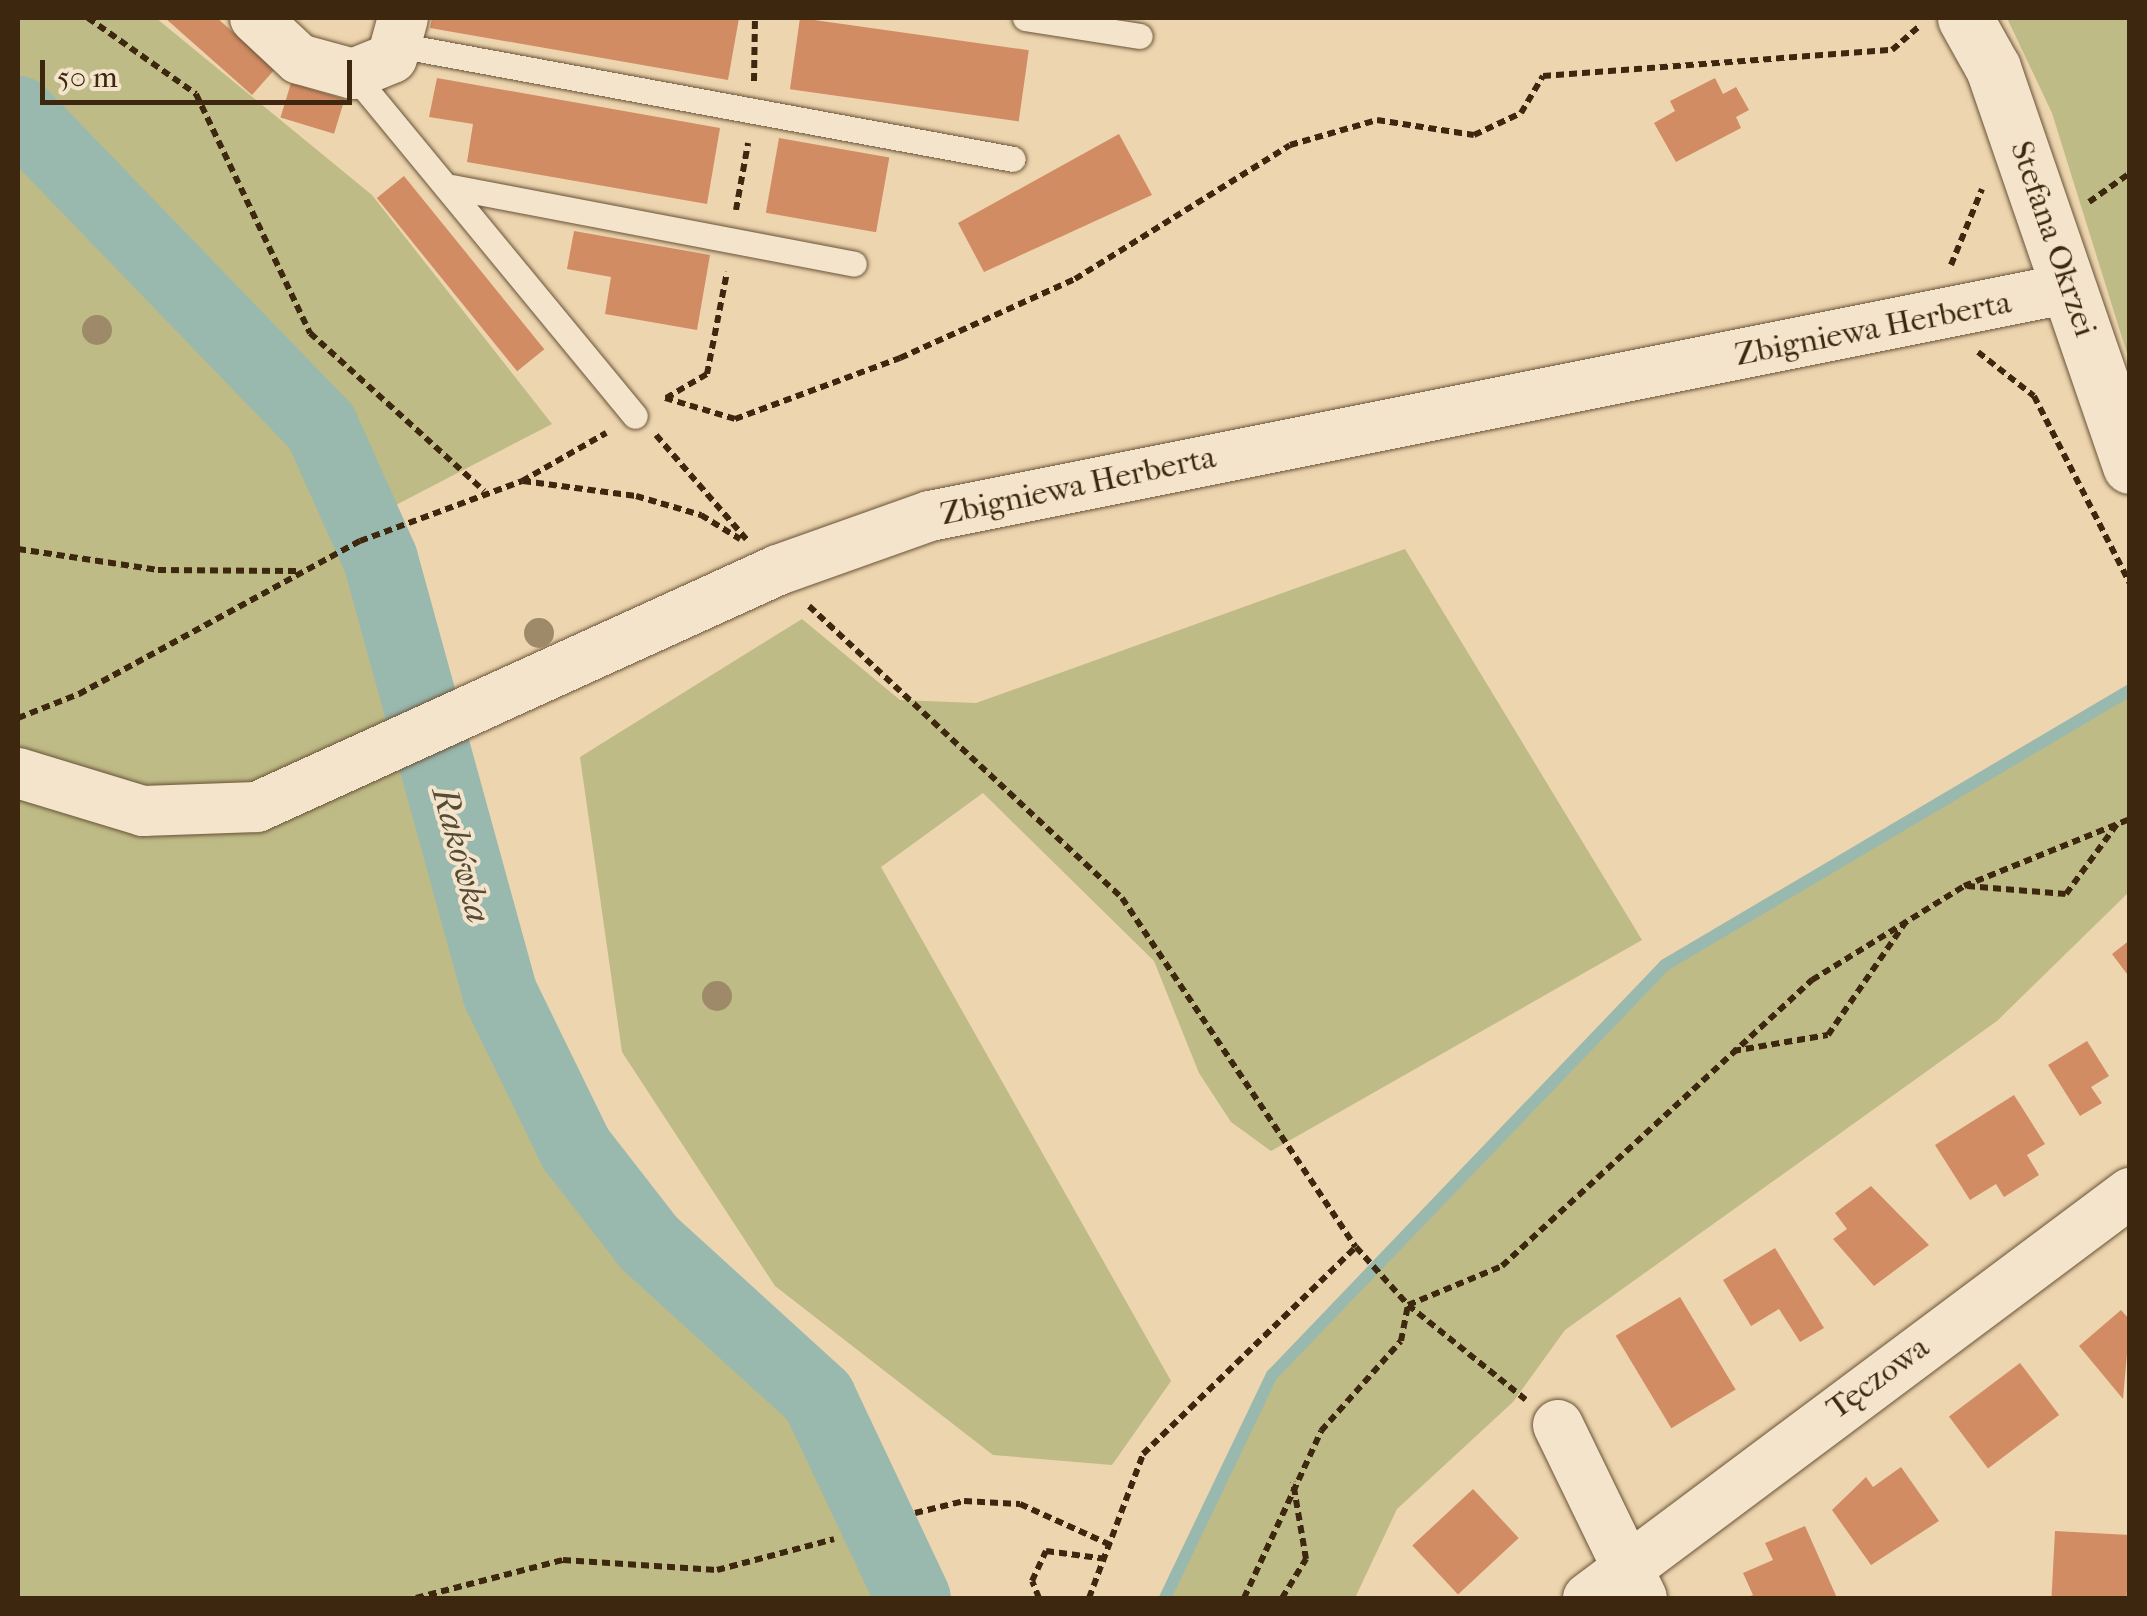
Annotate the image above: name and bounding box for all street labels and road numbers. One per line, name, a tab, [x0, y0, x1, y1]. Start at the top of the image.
street label: Stefana Okrzei	[2002, 136, 2104, 342]
street label: Zbigniewa Herberta	[1732, 283, 2014, 375]
street label: Zbigniewa Herberta	[937, 438, 1219, 534]
street label: Tęczowa	[1819, 1328, 1937, 1428]

